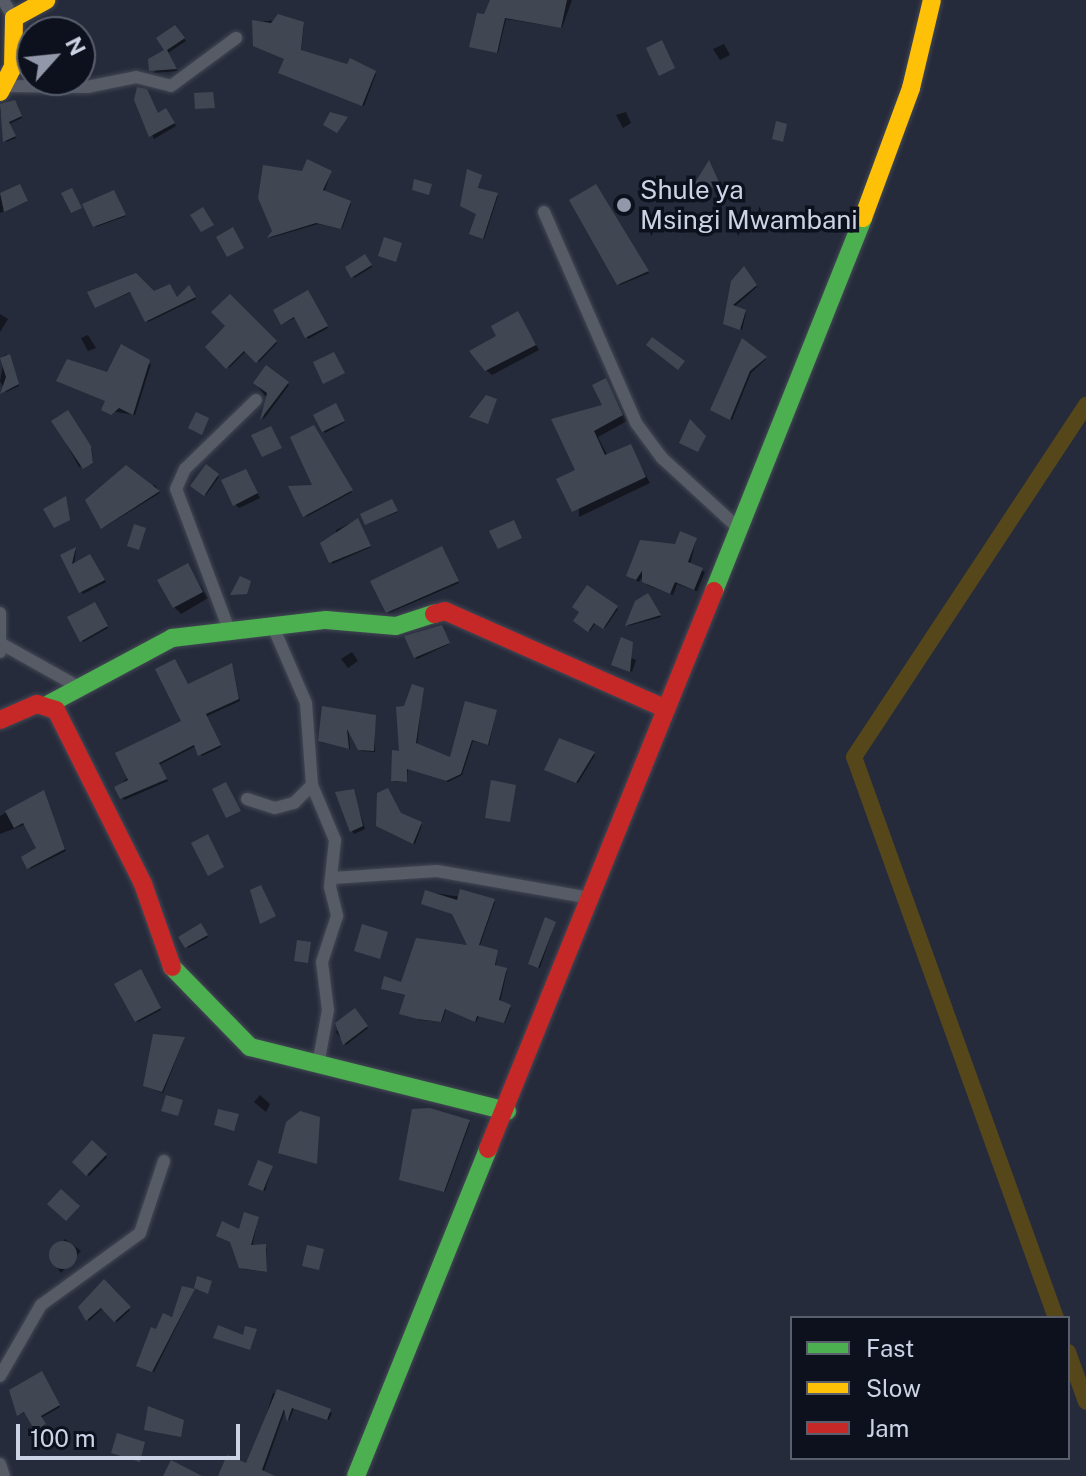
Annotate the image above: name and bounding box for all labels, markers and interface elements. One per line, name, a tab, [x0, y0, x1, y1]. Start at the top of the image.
north arrow	[16, 16, 96, 96]
text: N	[60, 32, 91, 60]
place label: Shule ya Msingi Mwambani	[640, 174, 858, 236]
marker: Shule ya Msingi Mwambani	[615, 196, 633, 214]
legend	[790, 1316, 1070, 1460]
text: Fast	[866, 1334, 914, 1362]
text: Slow	[866, 1374, 921, 1402]
scale bar	[20, 1408, 244, 1458]
text: Jam	[866, 1414, 909, 1442]
text: 100 m	[30, 1424, 96, 1452]

